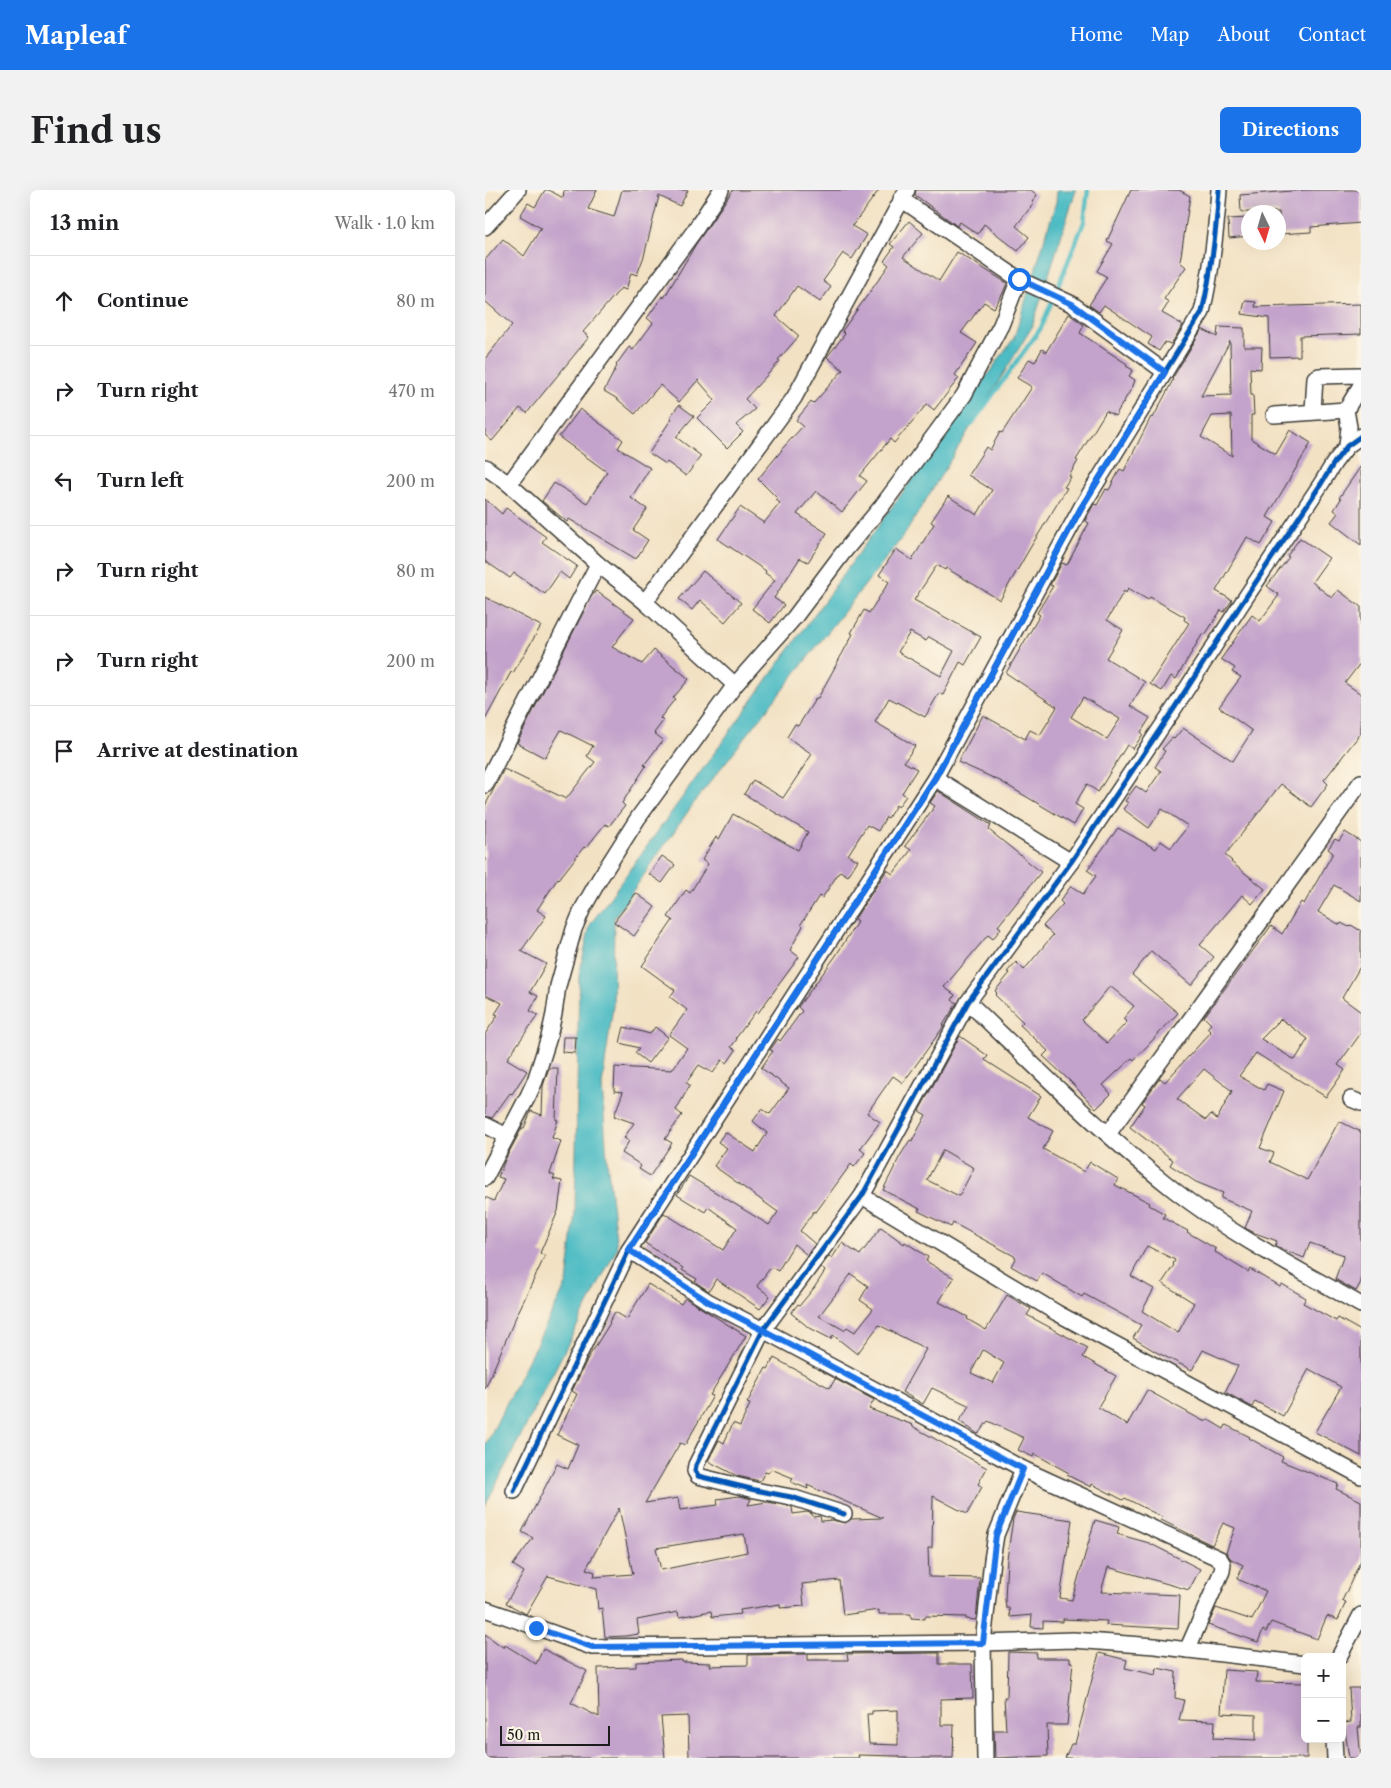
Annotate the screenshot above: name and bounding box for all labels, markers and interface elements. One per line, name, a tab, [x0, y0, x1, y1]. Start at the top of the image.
text: Mapleaf	[25, 21, 127, 50]
text: Home	[1070, 24, 1123, 46]
text: Map	[1151, 24, 1189, 46]
text: About	[1217, 24, 1270, 46]
text: Contact	[1298, 24, 1366, 46]
button: Directions	[1220, 107, 1361, 153]
text: Find us	[30, 109, 162, 152]
north arrow	[1241, 205, 1286, 250]
text: 13 min	[50, 210, 119, 235]
text: Walk · 1.0 km	[335, 213, 435, 233]
route start	[1008, 268, 1031, 291]
icon: ahead	[50, 287, 78, 315]
text: Continue	[97, 289, 189, 312]
text: 80 m	[396, 291, 435, 311]
icon: right	[50, 377, 78, 405]
text: Turn right	[97, 379, 198, 402]
text: 470 m	[389, 381, 435, 401]
icon: left	[50, 467, 78, 495]
text: Turn left	[97, 469, 184, 492]
text: 200 m	[386, 471, 435, 491]
icon: right	[50, 557, 78, 585]
text: Turn right	[97, 559, 198, 582]
text: 80 m	[396, 561, 435, 581]
icon: right	[50, 647, 78, 675]
text: Turn right	[97, 649, 198, 672]
text: 200 m	[386, 651, 435, 671]
icon: arrive	[50, 737, 78, 765]
text: Arrive at destination	[97, 739, 298, 762]
route end	[525, 1617, 548, 1640]
map controls	[1301, 1653, 1346, 1743]
button: +	[1301, 1653, 1346, 1698]
button: −	[1301, 1698, 1346, 1743]
scale bar	[500, 1723, 610, 1746]
text: 50 m	[507, 1726, 540, 1744]

